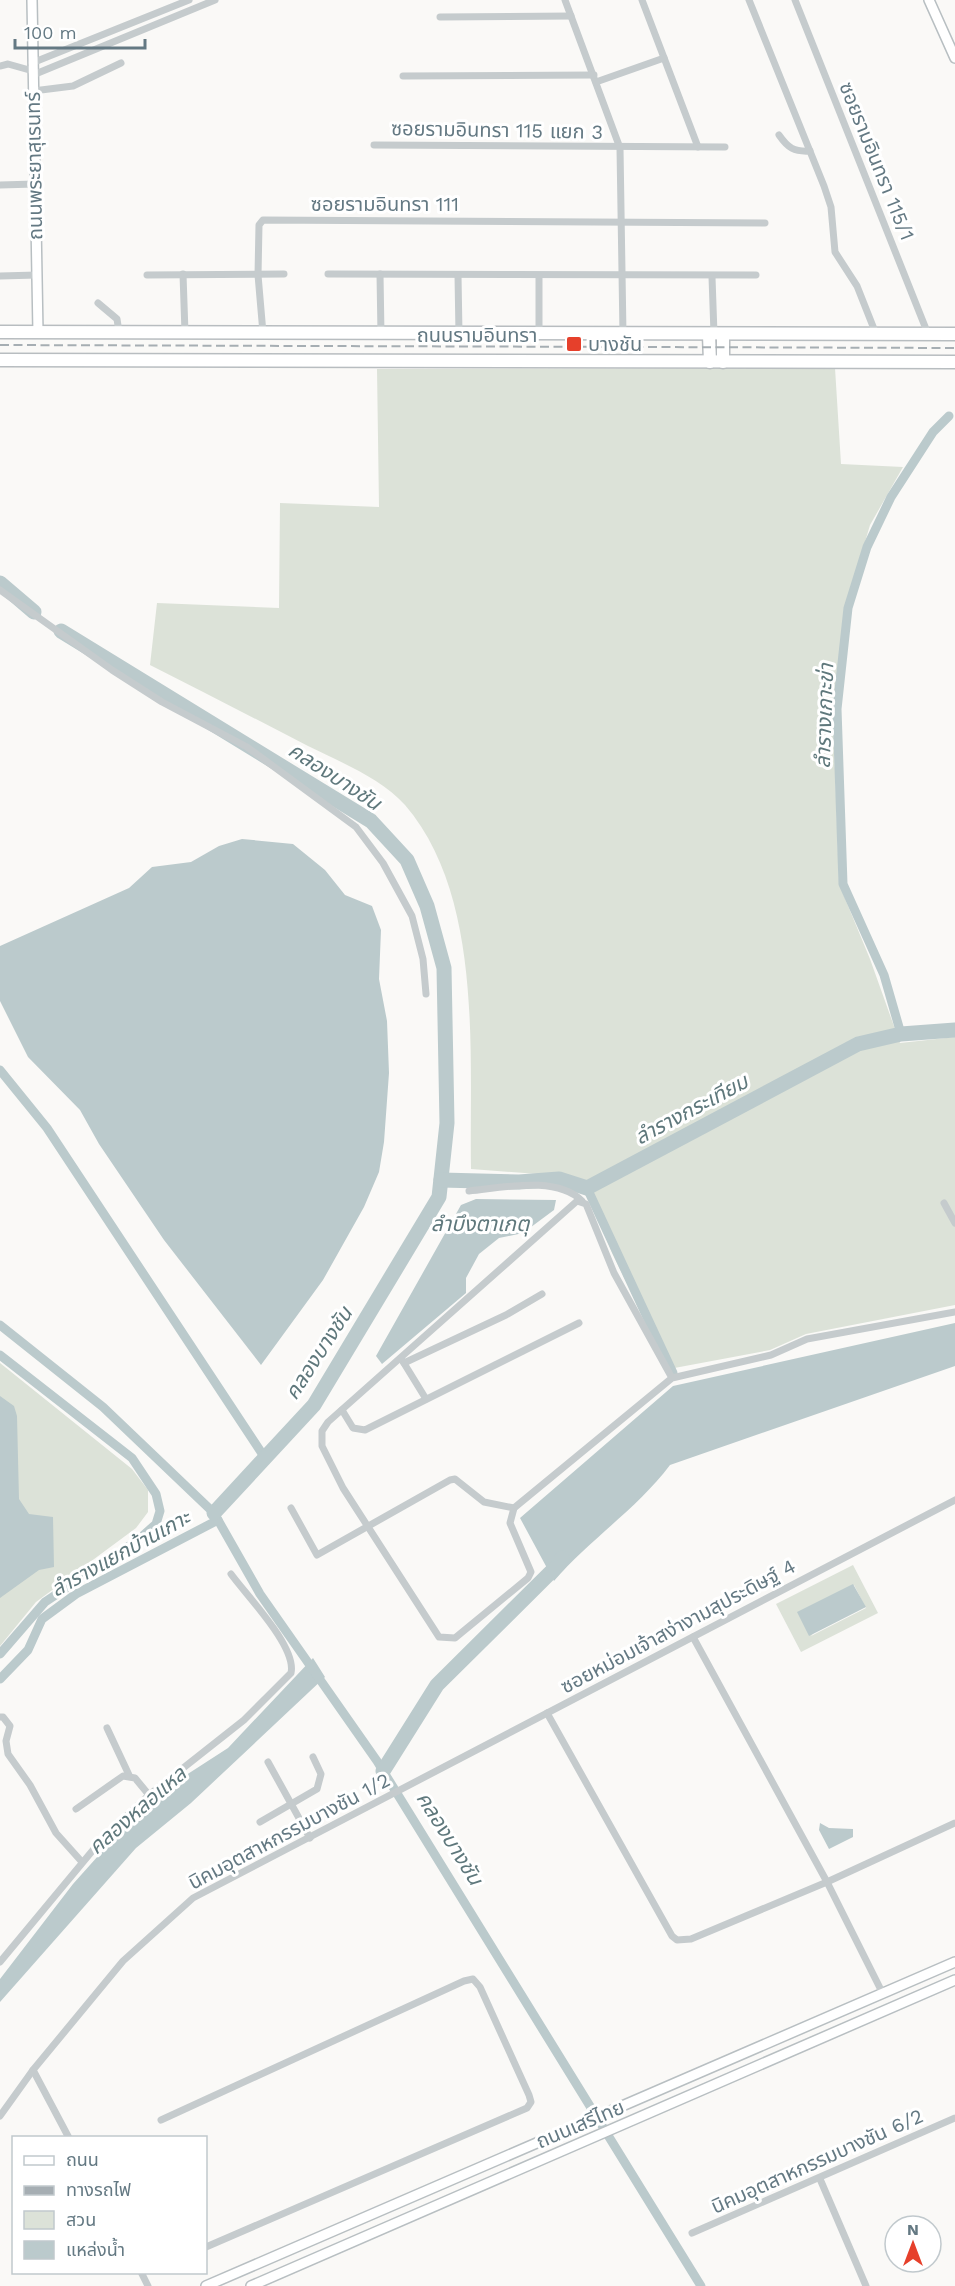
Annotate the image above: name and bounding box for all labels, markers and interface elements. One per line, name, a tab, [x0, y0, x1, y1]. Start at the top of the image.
scale bar	[15, 12, 146, 50]
text: 100 m	[24, 22, 77, 43]
street label: ซอยรามอินทรา 115/1	[834, 78, 920, 244]
street label: ถนนพระยาสุเรนทร์	[21, 91, 47, 240]
street label: ซอยรามอินทรา 115 แยก 3	[391, 116, 603, 144]
street label: ซอยรามอินทรา 111	[311, 192, 459, 216]
street label: ถนนรามอินทรา	[417, 323, 537, 347]
place label: บางชัน	[588, 332, 642, 356]
marker: บางชัน	[565, 335, 583, 353]
water label: ลำรางเกาะข่า	[810, 662, 838, 769]
water label: คลองบางชัน	[284, 737, 387, 816]
water label: ลำรางกระเทียม	[630, 1068, 754, 1149]
water label: ลำบึงตาเกตุ	[431, 1211, 531, 1237]
water label: คลองบางชัน	[279, 1301, 358, 1404]
water label: ลำรางแยกบ้านเกาะ	[46, 1503, 196, 1602]
street label: ซอยหม่อมเจ้าสง่างามสุประดิษฐ์ 4	[556, 1554, 800, 1698]
water label: คลองหลอแหล	[83, 1760, 192, 1859]
street label: นิคมอุตสาหกรรมบางชัน 1/2	[184, 1768, 394, 1894]
water label: คลองบางชัน	[412, 1787, 489, 1890]
street label: ถนนเสรีไทย	[532, 2095, 628, 2153]
street label: นิคมอุตสาหกรรมบางชัน 6/2	[707, 2103, 927, 2219]
legend	[12, 2136, 207, 2274]
text: ถนน	[66, 2149, 99, 2170]
text: ทางรถไฟ	[66, 2179, 131, 2200]
text: สวน	[66, 2209, 96, 2230]
north arrow	[883, 2214, 943, 2274]
text: N	[907, 2220, 919, 2239]
text: แหล่งน้ำ	[66, 2237, 125, 2260]

